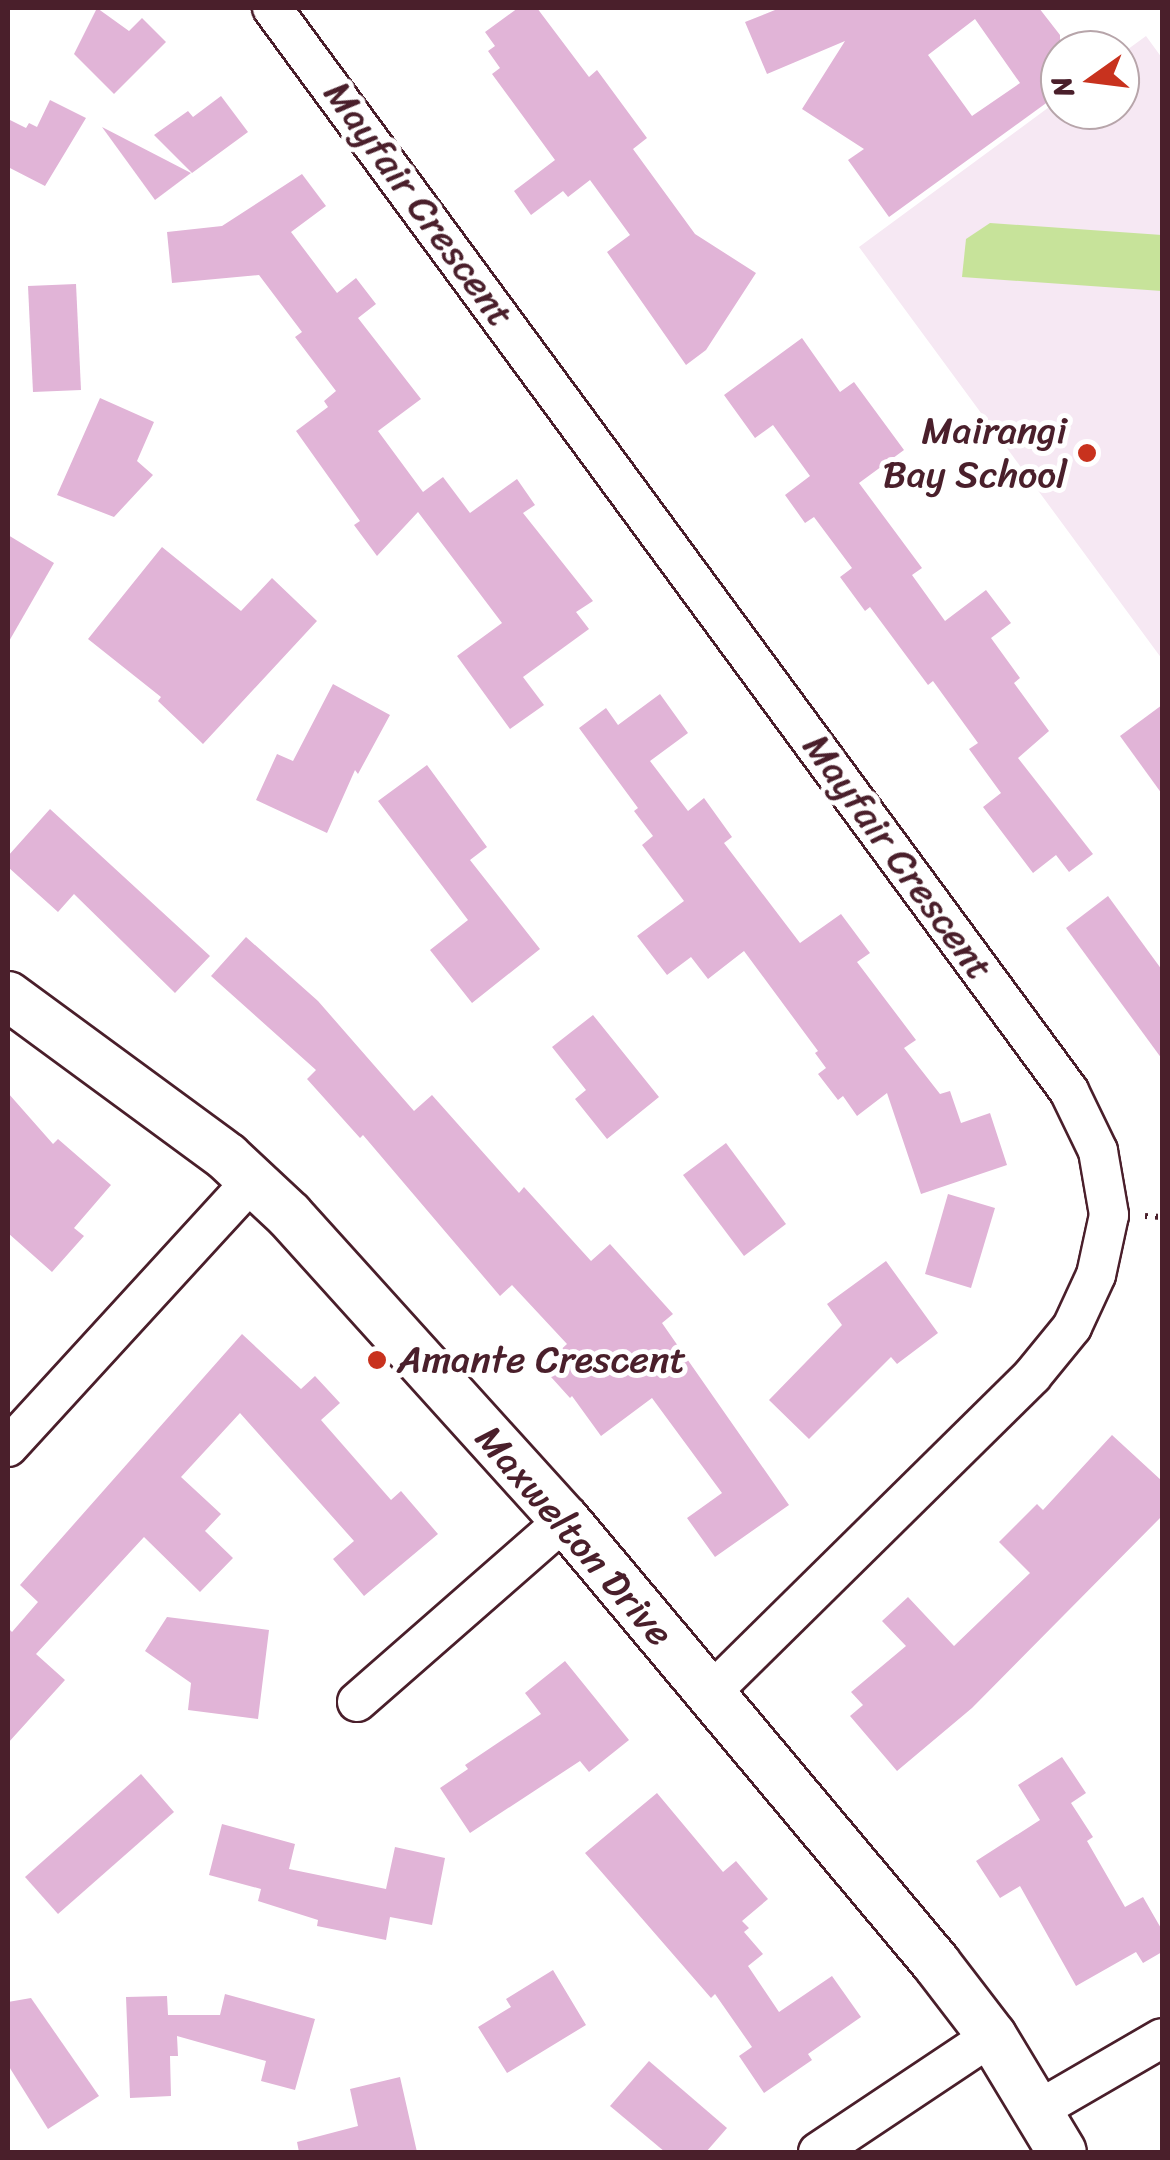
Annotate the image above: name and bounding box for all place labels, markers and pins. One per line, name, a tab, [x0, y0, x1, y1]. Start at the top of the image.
place label: Mairangi Bay School	[882, 408, 1067, 498]
marker: Mairangi Bay School	[1076, 442, 1098, 464]
place label: Amante Crescent	[397, 1337, 687, 1383]
marker: Amante Crescent	[366, 1349, 388, 1371]

